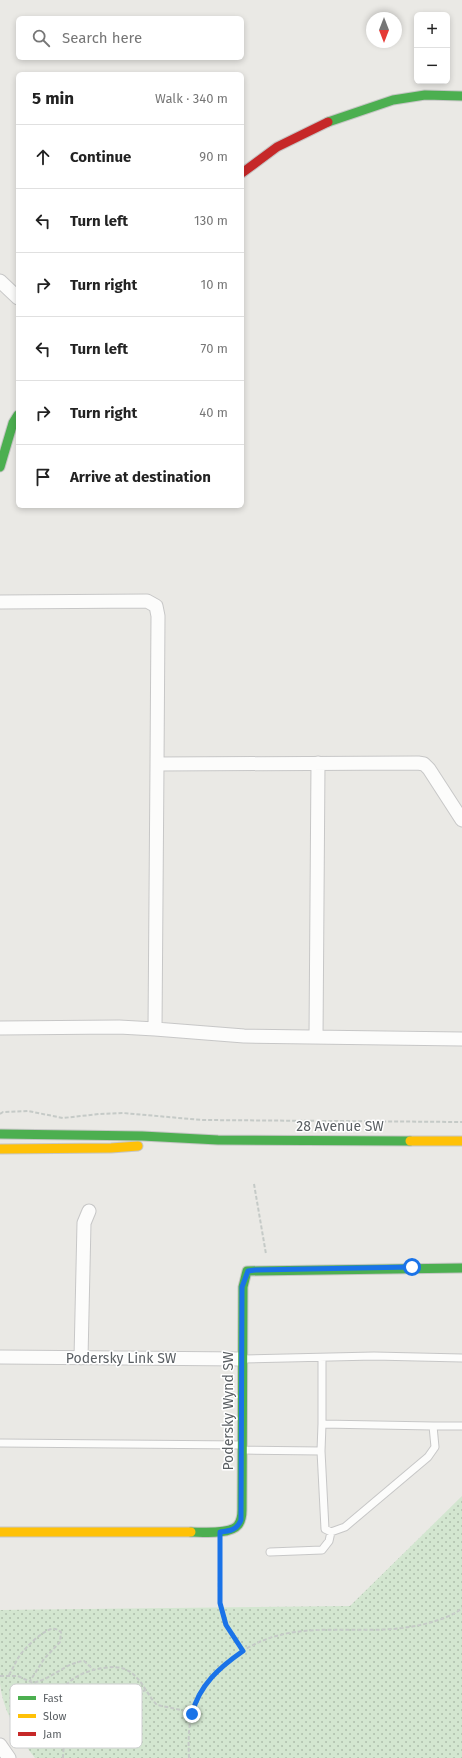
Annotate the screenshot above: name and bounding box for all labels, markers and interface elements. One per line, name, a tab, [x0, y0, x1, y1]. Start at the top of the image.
north arrow	[366, 12, 402, 48]
map controls	[414, 12, 450, 84]
button: +	[414, 12, 450, 48]
search box	[16, 16, 244, 60]
icon: search	[30, 27, 52, 49]
text: Search here	[62, 29, 142, 47]
button: −	[414, 48, 450, 84]
text: 5 min	[32, 88, 74, 109]
text: Walk · 340 m	[155, 91, 228, 106]
icon: ahead	[32, 146, 54, 168]
text: Continue	[70, 148, 131, 166]
text: 90 m	[199, 149, 228, 164]
icon: left	[32, 210, 54, 232]
text: Turn left	[70, 212, 128, 230]
text: 130 m	[194, 213, 228, 228]
icon: right	[32, 274, 54, 296]
text: Turn right	[70, 276, 137, 294]
text: 10 m	[201, 277, 228, 292]
icon: left	[32, 338, 54, 360]
text: Turn left	[70, 340, 128, 358]
text: 70 m	[201, 341, 228, 356]
icon: right	[32, 402, 54, 424]
text: Turn right	[70, 404, 137, 422]
text: 40 m	[199, 405, 228, 420]
icon: arrive	[32, 466, 54, 488]
text: Arrive at destination	[70, 468, 211, 486]
street label: 28 Avenue SW	[296, 1118, 384, 1135]
route start	[403, 1258, 421, 1276]
street label: Podersky Link SW	[66, 1350, 177, 1367]
street label: Podersky Wynd SW	[220, 1351, 237, 1471]
legend	[10, 1684, 142, 1748]
text: Fast	[43, 1692, 63, 1705]
route end	[183, 1705, 201, 1723]
text: Slow	[43, 1710, 67, 1723]
text: Jam	[43, 1728, 62, 1741]

